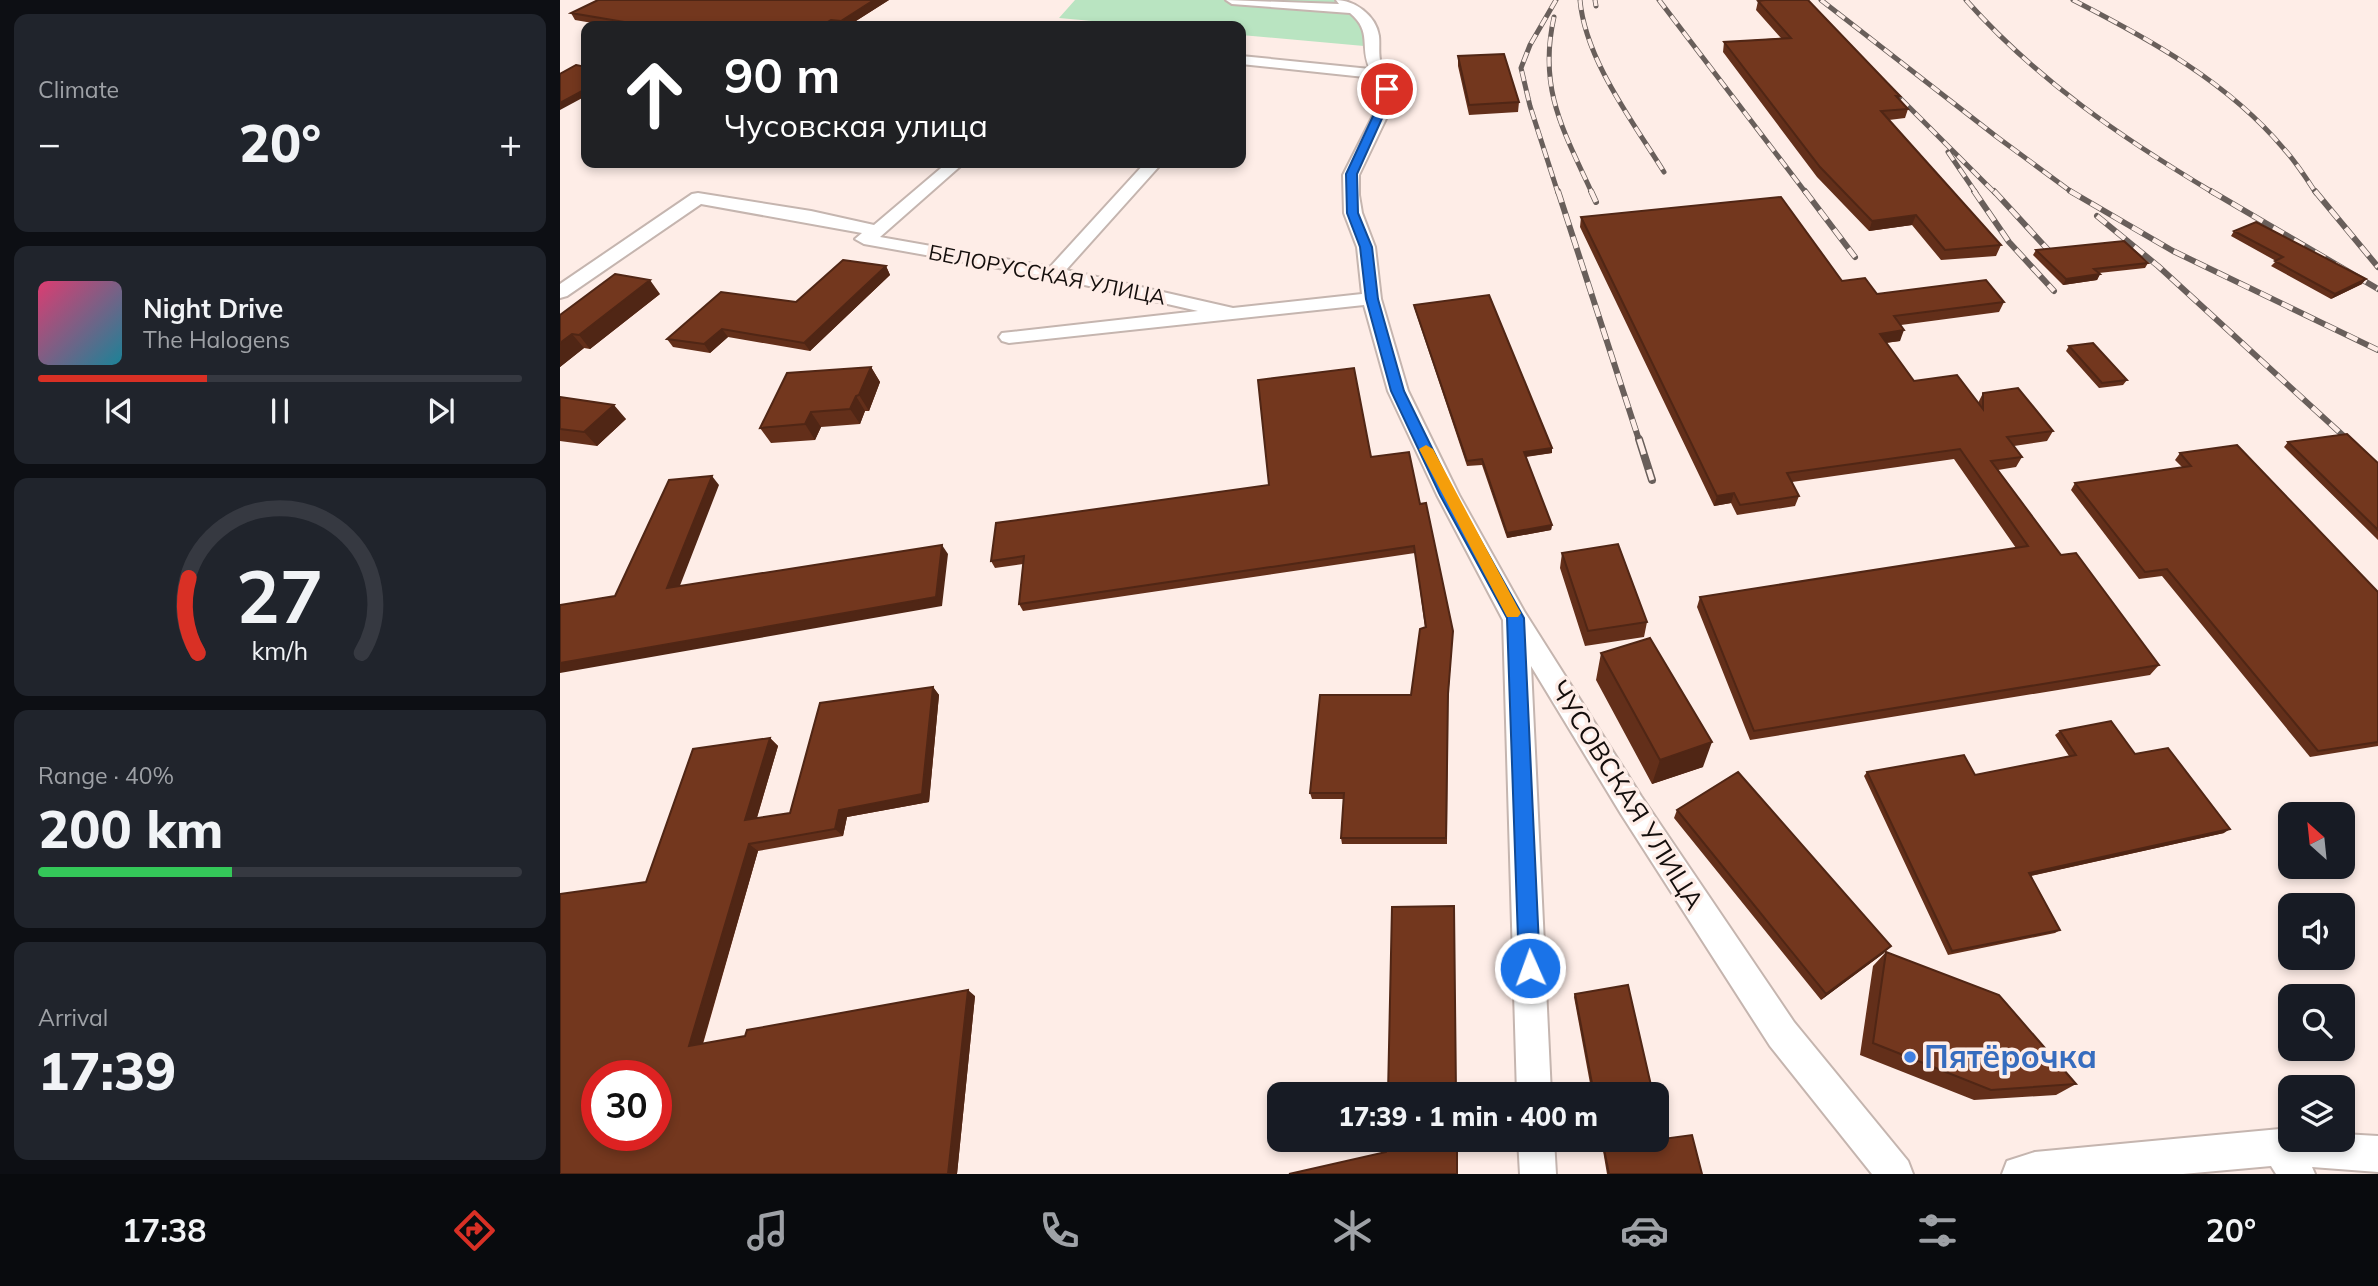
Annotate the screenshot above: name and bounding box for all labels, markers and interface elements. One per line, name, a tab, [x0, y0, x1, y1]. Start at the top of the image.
text: 90 m	[724, 44, 840, 105]
icon: ahead	[609, 49, 700, 140]
pin	[1357, 59, 1417, 119]
icon: arrive	[1368, 70, 1406, 108]
text: Climate	[38, 75, 119, 104]
text: Чусовская улица	[724, 105, 988, 145]
text: 20°	[239, 110, 321, 175]
text: −	[38, 119, 61, 167]
text: +	[499, 119, 522, 167]
street label: БЕЛОРУССКАЯ УЛИЦА	[926, 238, 1168, 310]
text: Night Drive	[143, 292, 283, 325]
text: The Halogens	[143, 325, 290, 354]
icon: previous	[100, 392, 138, 430]
icon: pause	[261, 392, 299, 430]
icon: next	[422, 392, 460, 430]
text: 27	[236, 550, 324, 641]
text: km/h	[252, 635, 308, 666]
street label: ЧУСОВСКАЯ УЛИЦА	[1543, 674, 1711, 916]
text: Range · 40%	[38, 761, 174, 790]
text: 200 km	[38, 796, 223, 861]
north arrow	[2278, 802, 2356, 878]
map controls	[2278, 802, 2355, 1152]
button: sound	[2278, 893, 2355, 970]
position arrow	[1493, 931, 1567, 1005]
button: search	[2278, 984, 2355, 1061]
text: Arrival	[38, 1003, 108, 1032]
place label: Пятёрочка	[1924, 1036, 2097, 1076]
text: 17:39	[38, 1038, 176, 1103]
marker: Пятёрочка	[1902, 1049, 1918, 1065]
speed limit sign: 30	[581, 1060, 672, 1151]
button: layers	[2278, 1075, 2355, 1152]
text: 17:39 · 1 min · 400 m	[1338, 1100, 1598, 1133]
icon: directions	[450, 1206, 499, 1255]
icon: music	[743, 1206, 792, 1255]
icon: phone	[1035, 1206, 1084, 1255]
icon: climate	[1328, 1206, 1377, 1255]
icon: car	[1620, 1206, 1669, 1255]
icon: filters	[1913, 1206, 1962, 1255]
text: 17:38	[122, 1210, 207, 1250]
text: 20°	[2206, 1210, 2256, 1250]

